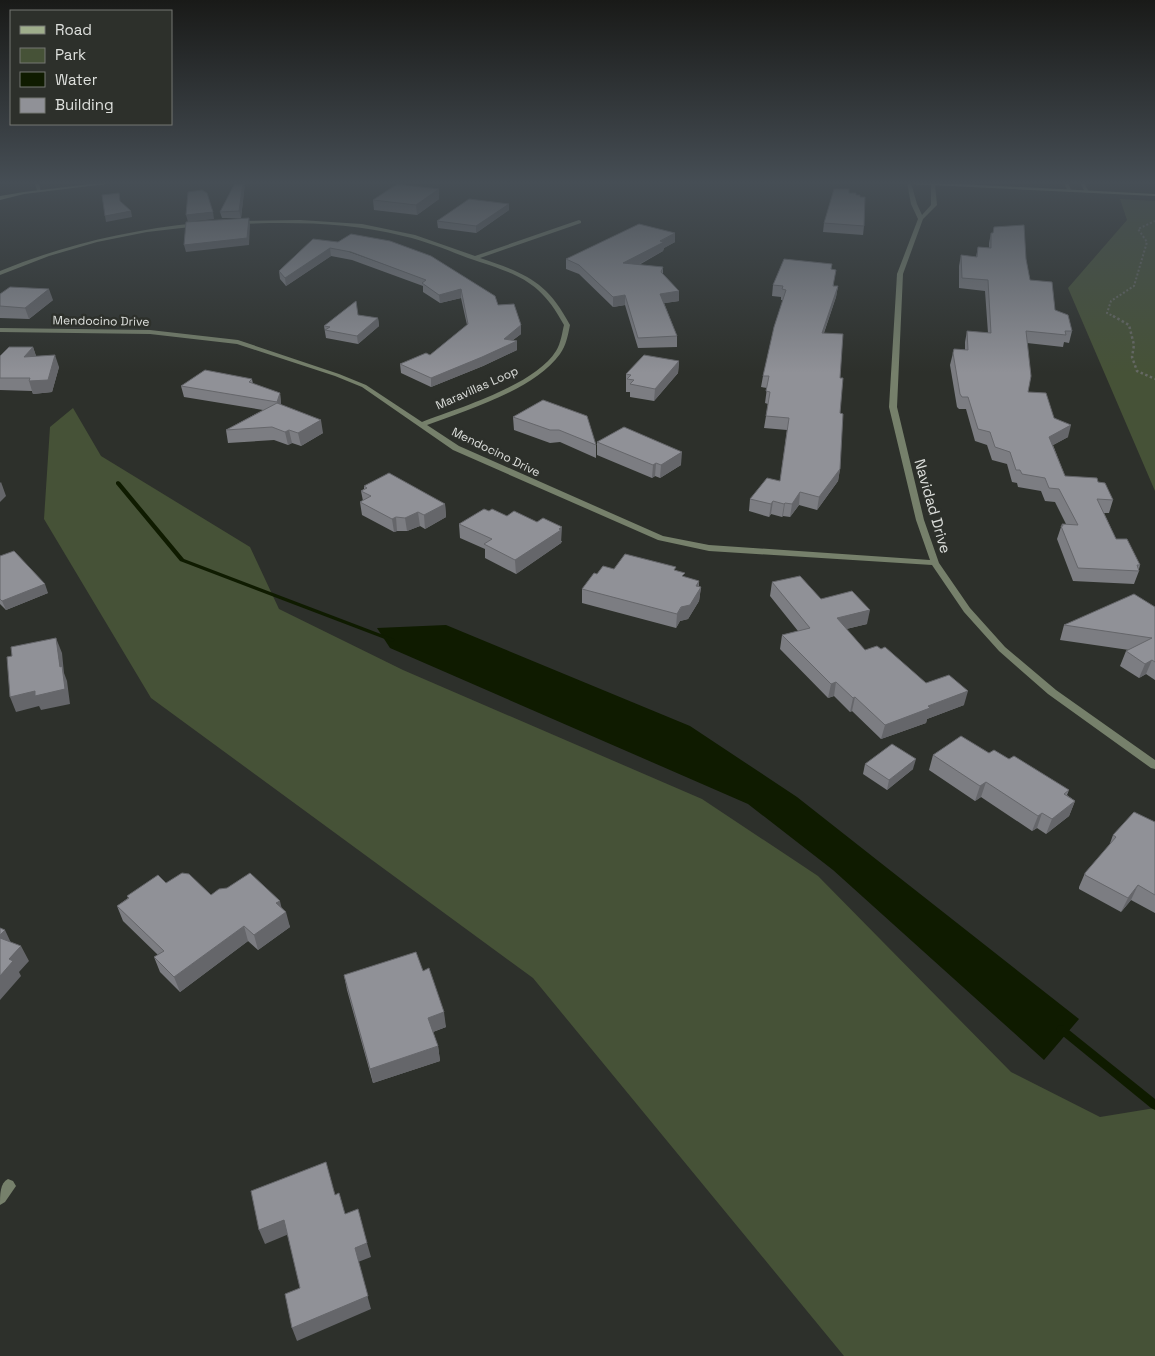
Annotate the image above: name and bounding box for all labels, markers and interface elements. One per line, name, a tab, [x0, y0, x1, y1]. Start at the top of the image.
legend	[10, 10, 172, 125]
text: Road	[55, 20, 92, 39]
text: Park	[55, 45, 86, 64]
text: Water	[55, 70, 98, 89]
text: Building	[55, 95, 114, 114]
street label: Mendocino Drive	[53, 312, 149, 330]
street label: Maravillas Loop	[433, 363, 521, 413]
street label: Mendocino Drive	[449, 424, 543, 480]
street label: Navidad Drive	[910, 457, 956, 556]

